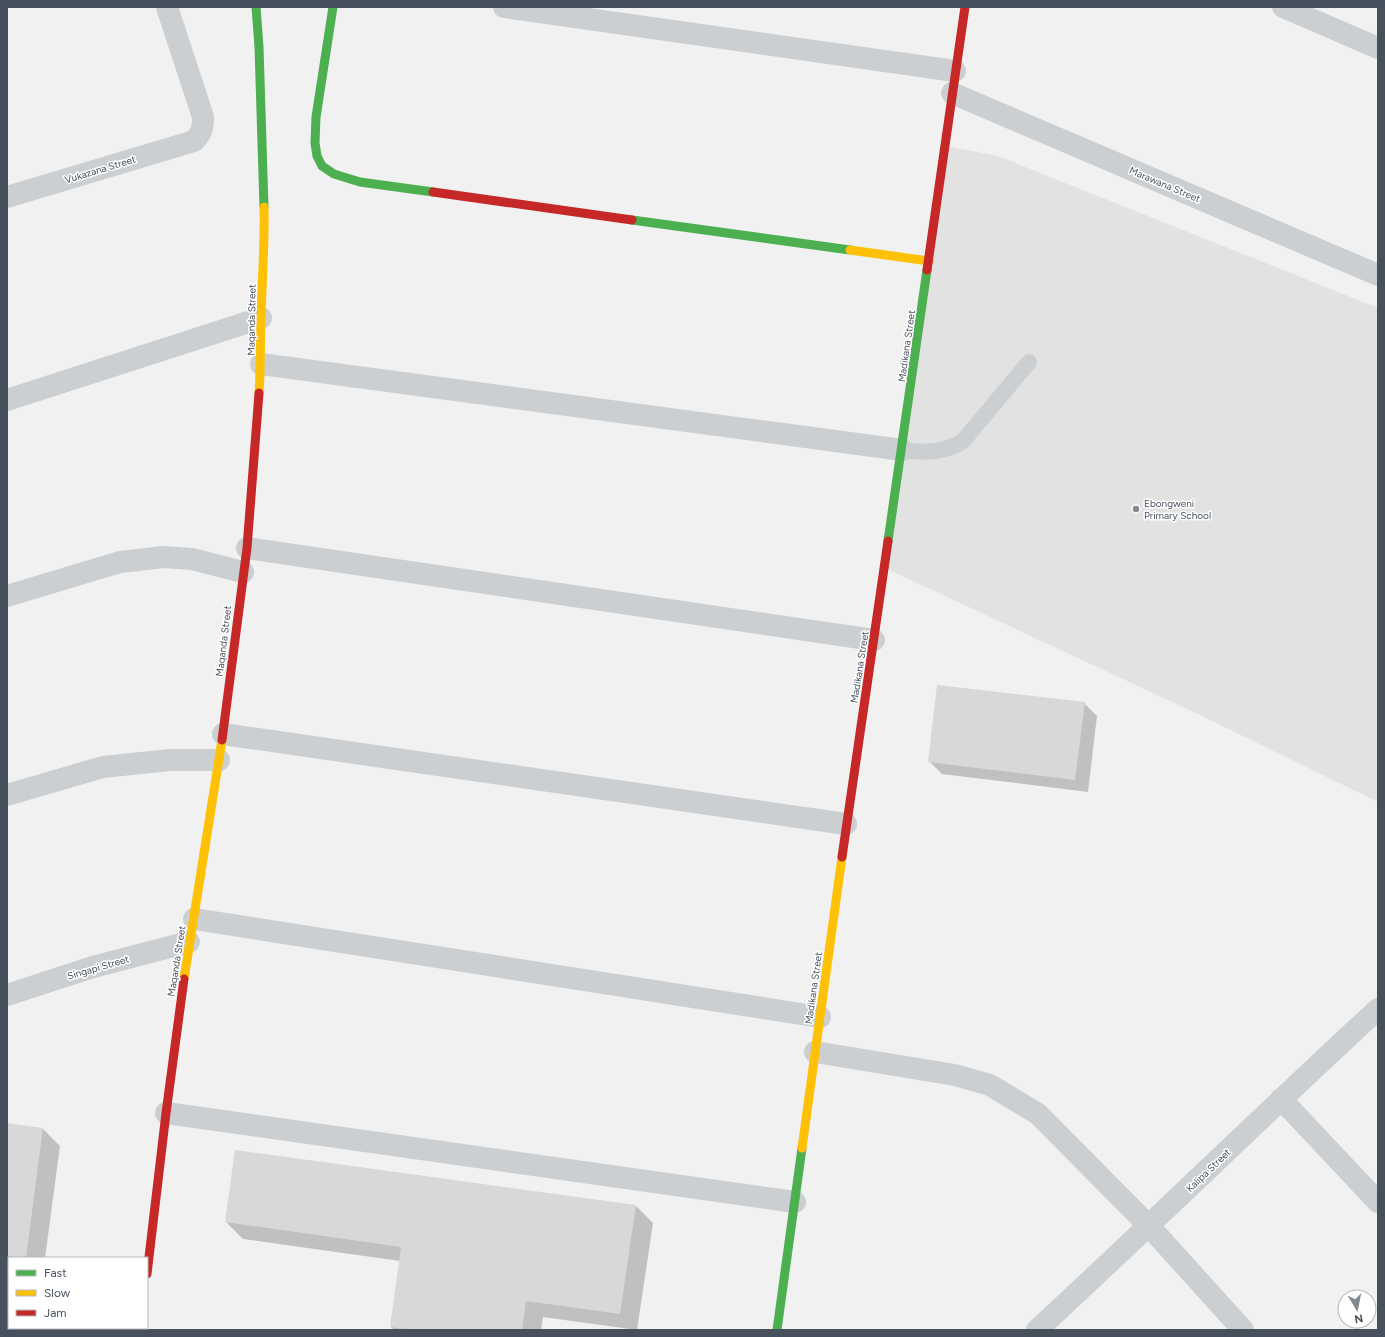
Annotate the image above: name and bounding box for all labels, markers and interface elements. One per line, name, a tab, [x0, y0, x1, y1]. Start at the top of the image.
street label: Vukazana Street	[63, 152, 137, 186]
street label: Marawana Street	[1127, 164, 1202, 205]
street label: Maqanda Street	[244, 284, 259, 356]
street label: Madikana Street	[895, 309, 918, 383]
place label: Ebongweni Primary School	[1144, 497, 1211, 522]
marker: Ebongweni Primary School	[1131, 504, 1141, 514]
street label: Maqanda Street	[213, 605, 234, 677]
street label: Madikana Street	[847, 630, 872, 704]
street label: Maqanda Street	[164, 925, 189, 997]
street label: Madikana Street	[802, 951, 825, 1025]
street label: Singapi Street	[66, 952, 131, 983]
street label: Kalipa Street	[1183, 1146, 1234, 1195]
legend	[8, 1257, 148, 1329]
text: Fast	[44, 1266, 67, 1280]
text: Slow	[44, 1286, 71, 1300]
north arrow	[1337, 1289, 1377, 1329]
text: Jam	[44, 1306, 67, 1320]
text: N	[1353, 1311, 1364, 1325]

